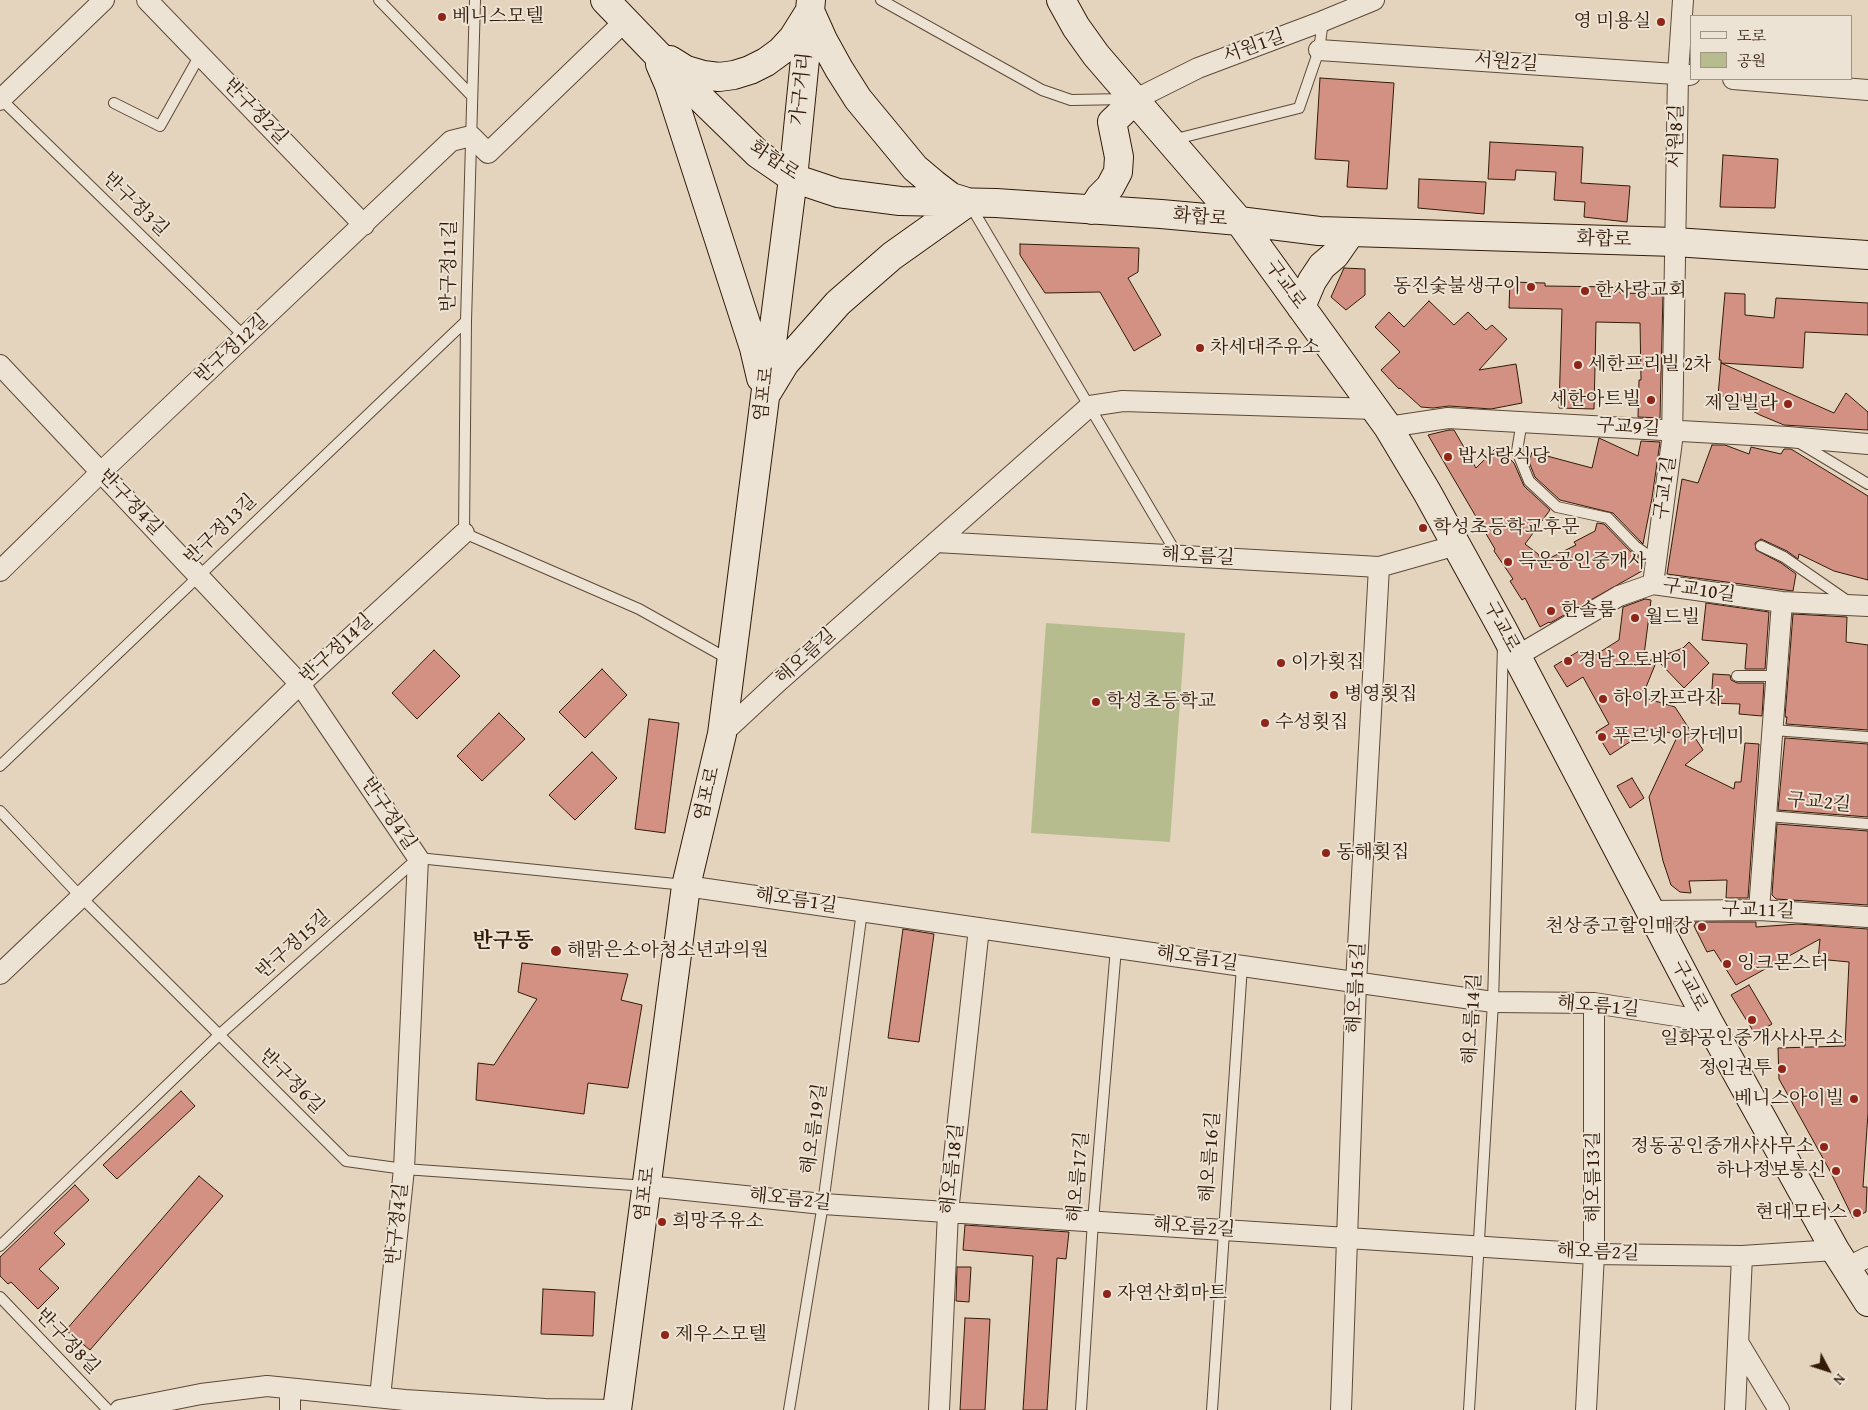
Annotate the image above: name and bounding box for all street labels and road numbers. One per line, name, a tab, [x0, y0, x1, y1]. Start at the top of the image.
street label: 서원1길	[1220, 25, 1288, 69]
street label: 서원2길	[1473, 49, 1539, 77]
street label: 가구거리	[787, 51, 817, 127]
street label: 반구정2길	[218, 74, 292, 150]
street label: 서원8길	[1665, 104, 1689, 168]
street label: 화합로	[745, 136, 803, 186]
street label: 반구정3길	[97, 168, 173, 242]
street label: 화합로	[1172, 204, 1228, 232]
street label: 반구정11길	[438, 220, 462, 312]
street label: 화합로	[1576, 228, 1632, 252]
street label: 구교로	[1260, 256, 1310, 314]
street label: 반구정12길	[191, 309, 273, 389]
street label: 염포로	[750, 365, 780, 423]
street label: 구교9길	[1595, 414, 1661, 442]
street label: 구교1길	[1650, 455, 1682, 521]
street label: 반구정4길	[93, 465, 167, 541]
street label: 반구정13길	[180, 490, 262, 570]
street label: 해오름길	[1161, 544, 1235, 570]
street label: 구교10길	[1661, 575, 1737, 607]
street label: 구교로	[1478, 597, 1524, 657]
street label: 반구정14길	[296, 609, 378, 689]
street label: 해오름길	[771, 624, 841, 690]
street label: 염포로	[691, 765, 725, 823]
street label: 반구정4길	[355, 773, 421, 855]
street label: 구교2길	[1786, 789, 1852, 817]
street label: 해오름1길	[754, 884, 838, 918]
street label: 구교11길	[1721, 898, 1795, 924]
street label: 반구정15길	[252, 906, 336, 984]
street label: 해오름1길	[1155, 942, 1239, 976]
street label: 해오름15길	[1343, 942, 1371, 1034]
street label: 구교로	[1666, 956, 1712, 1016]
street label: 해오름14길	[1459, 973, 1487, 1065]
street label: 해오름1길	[1556, 992, 1640, 1022]
street label: 반구정6길	[254, 1045, 328, 1119]
street label: 해오름19길	[797, 1082, 833, 1176]
street label: 해오름16길	[1196, 1110, 1226, 1204]
street label: 해오름18길	[937, 1122, 969, 1216]
street label: 해오름17길	[1064, 1130, 1094, 1224]
street label: 해오름13길	[1583, 1131, 1605, 1223]
street label: 염포로	[631, 1165, 661, 1223]
street label: 반구정4길	[382, 1182, 414, 1266]
street label: 해오름2길	[748, 1184, 832, 1216]
street label: 해오름2길	[1152, 1214, 1236, 1242]
street label: 해오름2길	[1556, 1240, 1640, 1266]
street label: 반구정8길	[30, 1304, 104, 1380]

